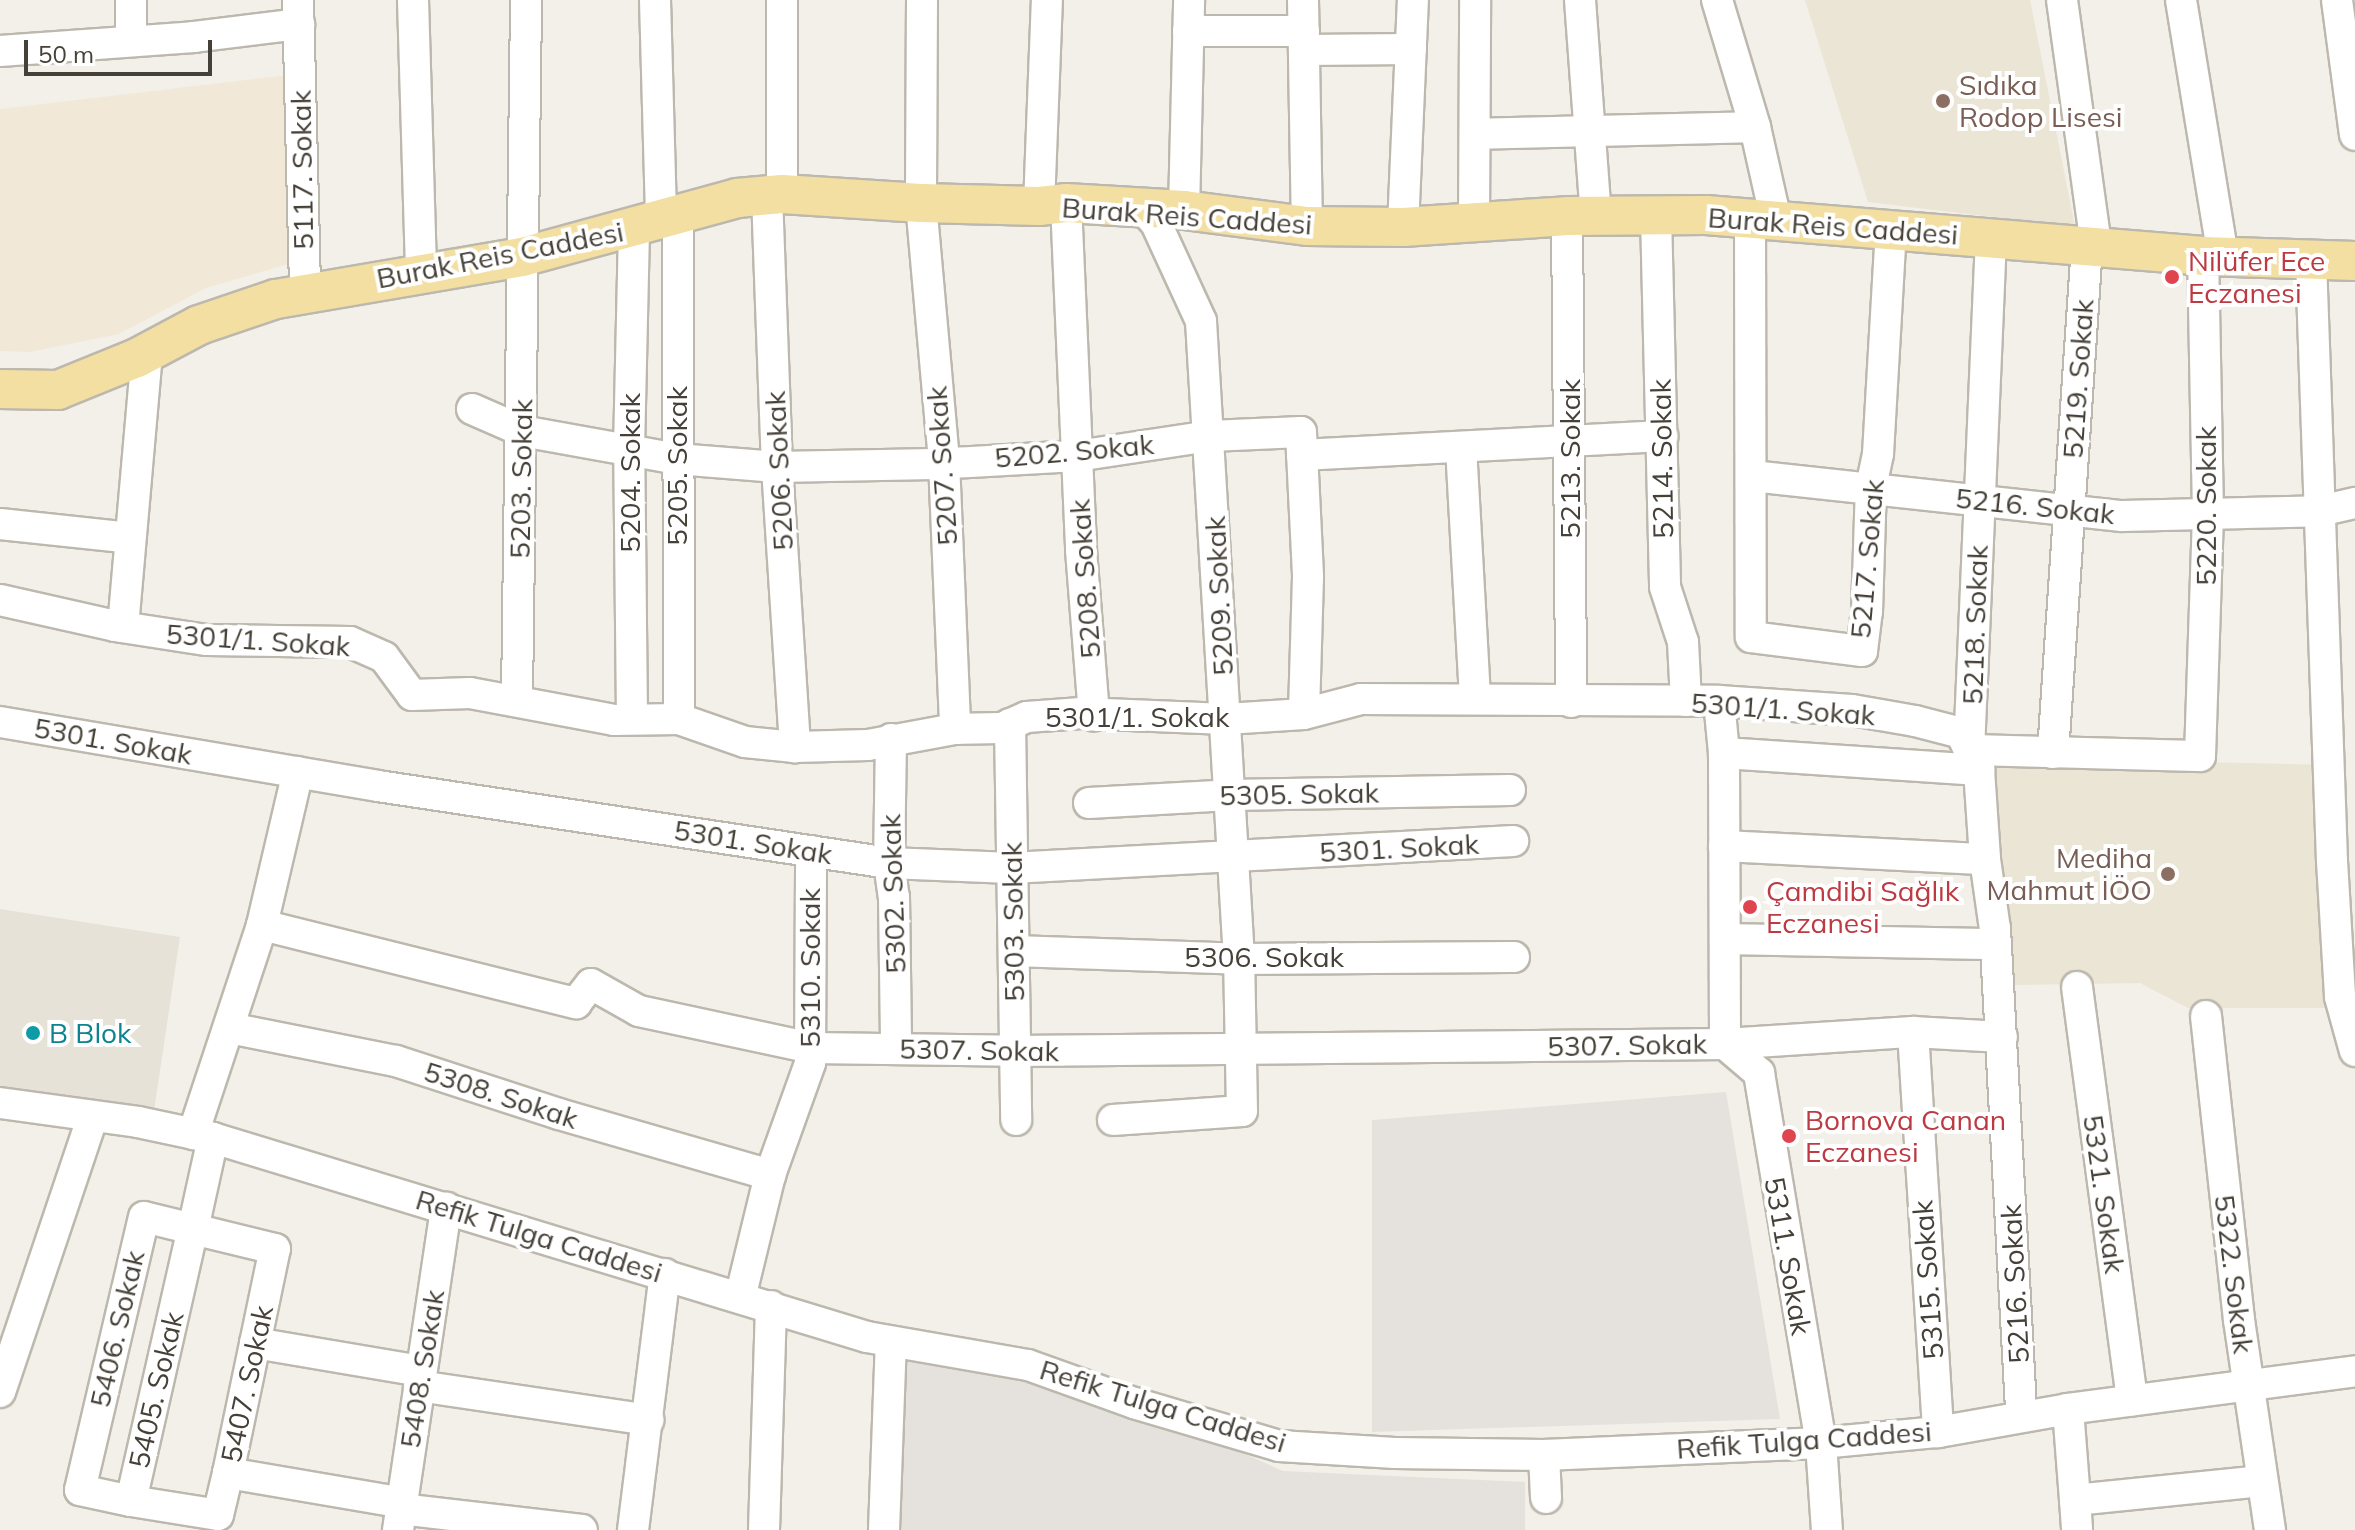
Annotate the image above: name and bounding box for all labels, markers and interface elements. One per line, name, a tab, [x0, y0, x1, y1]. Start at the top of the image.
scale bar	[28, 24, 216, 74]
text: 50 m	[38, 39, 94, 69]
place label: Sıdıka Rodop Lisesi	[1959, 68, 2123, 134]
street label: 5117. Sokak	[284, 90, 320, 250]
marker: Sıdıka Rodop Lisesi	[1934, 92, 1952, 110]
street label: Burak Reis Caddesi	[1061, 190, 1313, 242]
street label: Burak Reis Caddesi	[1707, 200, 1959, 252]
street label: Burak Reis Caddesi	[374, 215, 626, 295]
place label: Nilüfer Ece Eczanesi	[2188, 244, 2325, 310]
marker: Nilüfer Ece Eczanesi	[2163, 268, 2181, 286]
street label: 5219. Sokak	[2056, 298, 2100, 460]
street label: 5213. Sokak	[1553, 379, 1587, 539]
street label: 5214. Sokak	[1644, 379, 1680, 539]
street label: 5207. Sokak	[920, 385, 964, 547]
street label: 5205. Sokak	[660, 386, 694, 546]
street label: 5206. Sokak	[758, 390, 800, 552]
street label: 5204. Sokak	[613, 393, 647, 553]
street label: 5203. Sokak	[503, 399, 539, 559]
street label: 5220. Sokak	[2189, 426, 2223, 586]
street label: 5202. Sokak	[993, 427, 1155, 475]
street label: 5217. Sokak	[1843, 478, 1891, 640]
street label: 5216. Sokak	[1954, 481, 2116, 531]
street label: 5208. Sokak	[1063, 498, 1107, 660]
street label: 5209. Sokak	[1198, 515, 1240, 677]
street label: 5218. Sokak	[1955, 545, 1995, 705]
street label: 5301/1. Sokak	[165, 617, 351, 663]
street label: 5301/1. Sokak	[1690, 686, 1876, 732]
street label: 5301/1. Sokak	[1045, 700, 1229, 734]
street label: 5301. Sokak	[31, 711, 195, 771]
street label: 5305. Sokak	[1219, 776, 1379, 812]
street label: 5301. Sokak	[671, 813, 835, 871]
street label: 5302. Sokak	[873, 814, 913, 974]
street label: 5301. Sokak	[1318, 827, 1480, 869]
place label: Mediha Mahmut İÖO	[1986, 841, 2152, 907]
street label: 5303. Sokak	[995, 842, 1031, 1002]
marker: Mediha Mahmut İÖO	[2159, 865, 2177, 883]
place label: Çamdibi Sağlık Eczanesi	[1766, 874, 1959, 940]
street label: 5310. Sokak	[793, 888, 827, 1048]
marker: Çamdibi Sağlık Eczanesi	[1741, 898, 1759, 916]
street label: 5306. Sokak	[1184, 940, 1344, 974]
place label: B Blok	[49, 1016, 131, 1050]
marker: B Blok	[24, 1024, 42, 1042]
street label: 5307. Sokak	[1547, 1027, 1707, 1063]
street label: 5307. Sokak	[899, 1032, 1059, 1068]
street label: 5308. Sokak	[420, 1054, 582, 1136]
place label: Bornova Canan Eczanesi	[1805, 1103, 2006, 1169]
street label: 5321. Sokak	[2076, 1113, 2132, 1275]
marker: Bornova Canan Eczanesi	[1780, 1127, 1798, 1145]
street label: 5311. Sokak	[1758, 1174, 1818, 1338]
street label: Refik Tulga Caddesi	[412, 1183, 666, 1289]
street label: 5322. Sokak	[2208, 1193, 2260, 1355]
street label: 5315. Sokak	[1906, 1199, 1950, 1361]
street label: 5216. Sokak	[1994, 1203, 2036, 1365]
street label: 5406. Sokak	[83, 1247, 151, 1411]
street label: 5408. Sokak	[393, 1287, 451, 1451]
street label: 5407. Sokak	[214, 1302, 280, 1466]
street label: 5405. Sokak	[122, 1308, 190, 1472]
street label: Refik Tulga Caddesi	[1036, 1353, 1290, 1459]
street label: Refik Tulga Caddesi	[1675, 1414, 1933, 1466]

